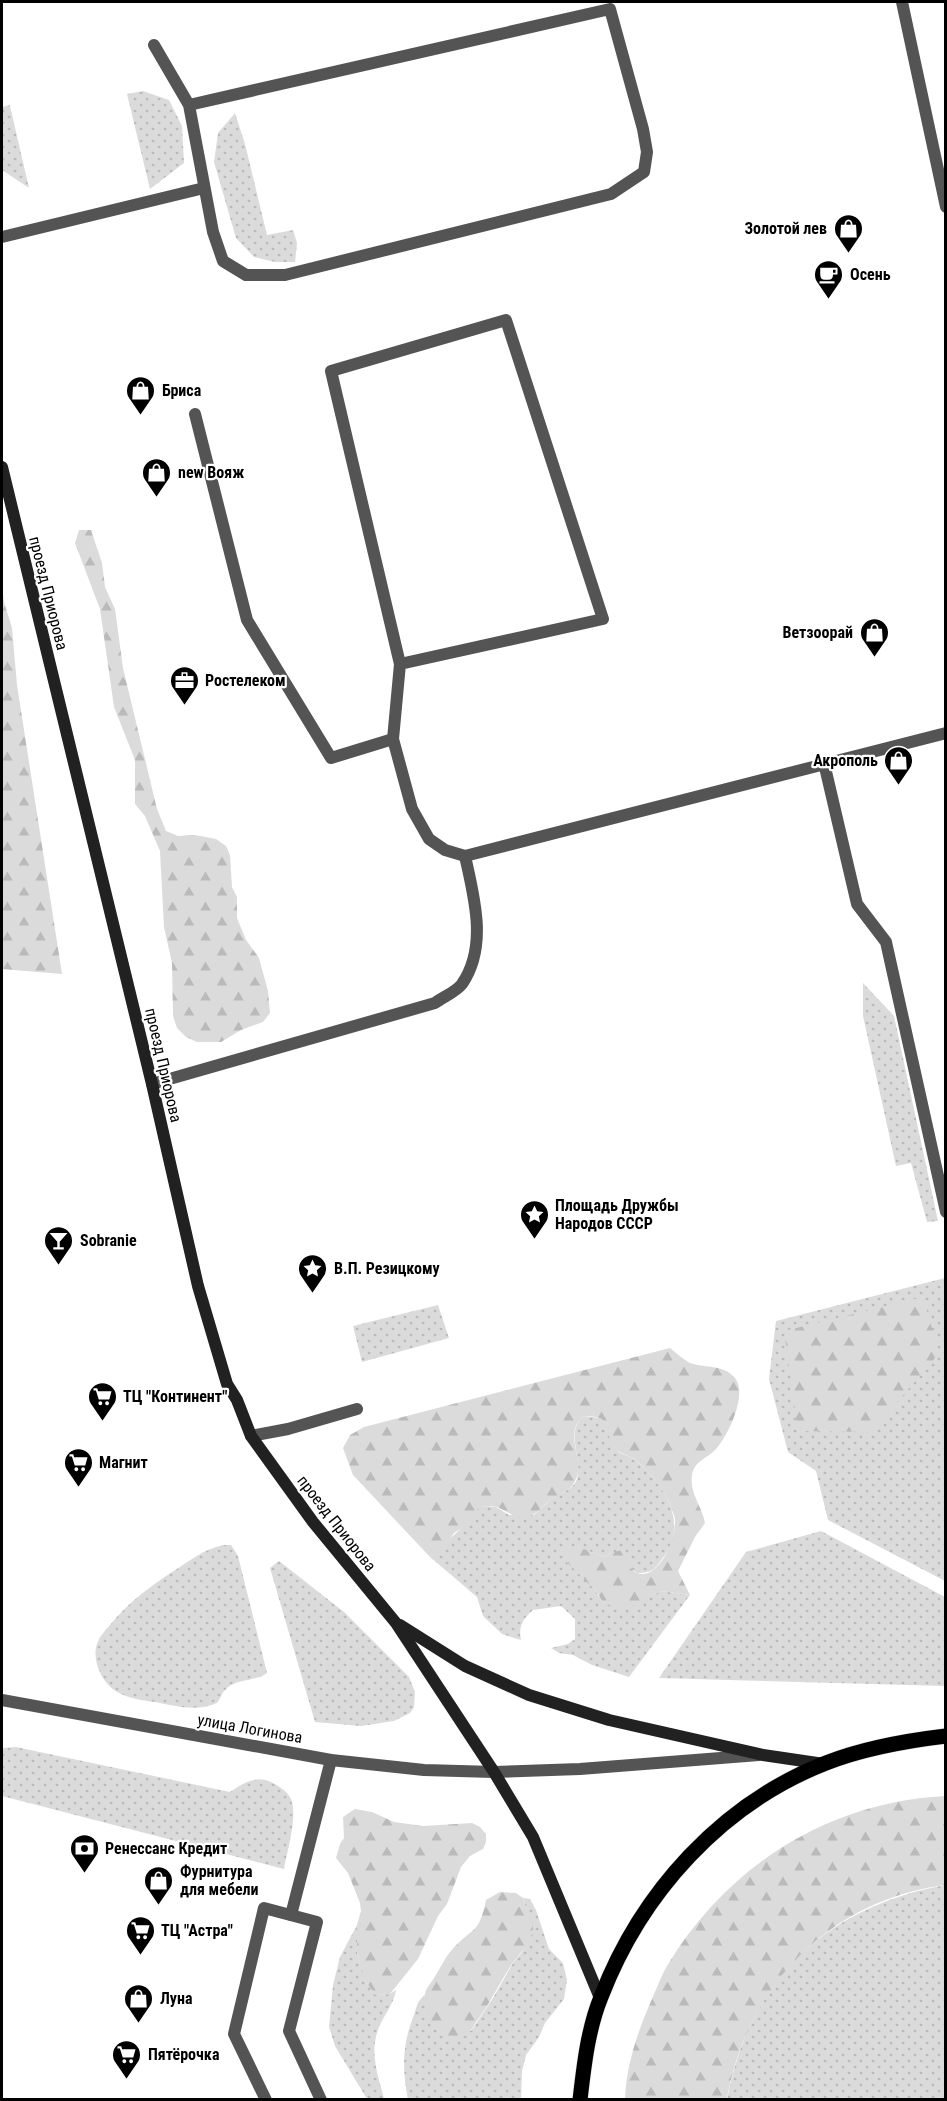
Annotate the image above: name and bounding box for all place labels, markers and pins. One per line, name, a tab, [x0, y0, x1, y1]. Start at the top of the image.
shop icon: Золотой лев	[832, 212, 864, 254]
place label: Золотой лев	[744, 219, 827, 238]
cafe icon: Осень	[813, 258, 845, 300]
place label: Осень	[850, 265, 891, 284]
shop icon: Бриса	[125, 374, 157, 416]
place label: Бриса	[162, 381, 202, 400]
shop icon: new Вояж	[141, 456, 173, 498]
place label: new Вояж	[178, 463, 244, 482]
shop icon: Ветзоорай	[858, 616, 890, 658]
place label: Ветзоорай	[783, 623, 853, 642]
office icon: Ростелеком	[168, 664, 200, 706]
place label: Ростелеком	[205, 671, 286, 690]
shop icon: Акрополь	[883, 744, 915, 786]
place label: Акрополь	[813, 751, 878, 770]
place label: Площадь Дружбы Народов СССР	[555, 1196, 679, 1233]
place icon: Площадь Дружбы Народов СССР	[518, 1198, 550, 1240]
bar icon: Sobranie	[43, 1224, 75, 1266]
place label: Sobranie	[80, 1231, 137, 1250]
place icon: В.П. Резицкому	[297, 1252, 329, 1294]
place label: В.П. Резицкому	[334, 1259, 440, 1278]
supermarket icon: ТЦ "Континент"	[86, 1380, 118, 1422]
place label: ТЦ "Континент"	[123, 1387, 227, 1406]
supermarket icon: Магнит	[62, 1446, 94, 1488]
place label: Магнит	[99, 1453, 148, 1472]
bank icon: Ренессанс Кредит	[68, 1832, 100, 1874]
place label: Ренессанс Кредит	[105, 1839, 227, 1858]
place label: Фурнитура для мебели	[180, 1862, 259, 1899]
shop icon: Фурнитура для мебели	[143, 1864, 175, 1906]
supermarket icon: ТЦ "Астра"	[124, 1914, 156, 1956]
place label: ТЦ "Астра"	[161, 1921, 233, 1940]
shop icon: Луна	[123, 1982, 155, 2024]
place label: Луна	[160, 1989, 193, 2008]
supermarket icon: Пятёрочка	[111, 2038, 143, 2080]
place label: Пятёрочка	[148, 2045, 220, 2064]

